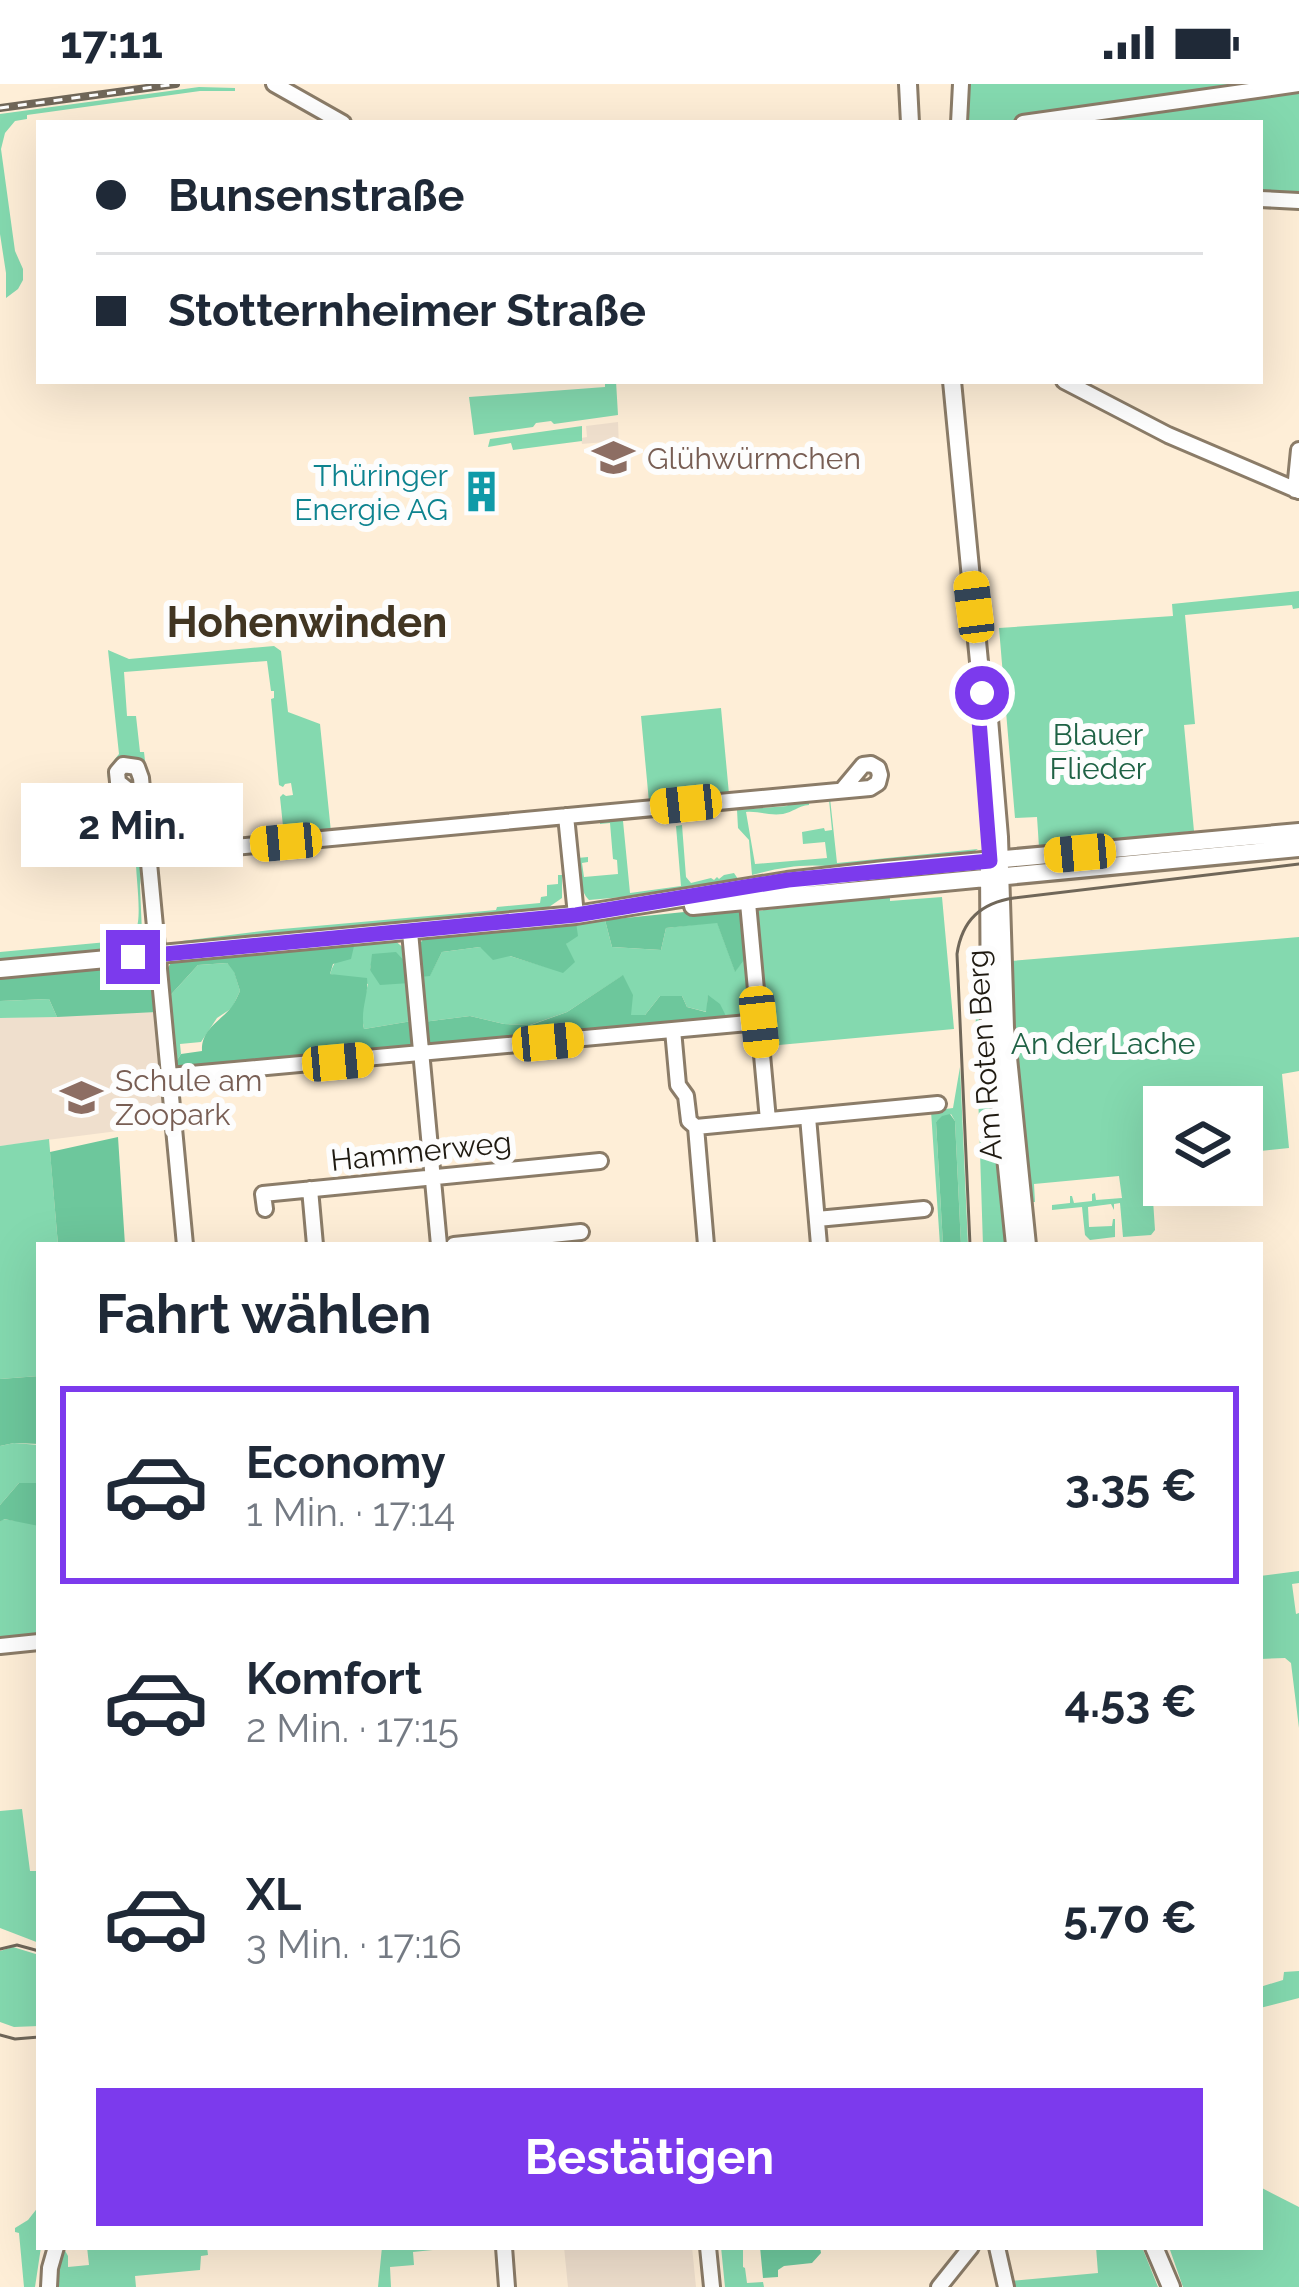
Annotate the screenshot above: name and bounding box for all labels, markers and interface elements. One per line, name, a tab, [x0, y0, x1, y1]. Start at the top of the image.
text: 17:11	[60, 16, 163, 69]
text: Bunsenstraße	[168, 169, 464, 222]
text: Stotternheimer Straße	[168, 284, 646, 337]
school or university icon: Glühwürmchen	[590, 435, 636, 481]
place label: Glühwürmchen	[647, 441, 861, 476]
place label: Thüringer Energie AG	[294, 458, 448, 527]
building icon: Thüringer Energie AG	[459, 469, 505, 515]
car	[952, 569, 996, 645]
district label: Hohenwinden	[167, 598, 447, 647]
route start	[955, 666, 1009, 720]
park label: Blauer Flieder	[1050, 717, 1147, 786]
car	[648, 782, 724, 826]
callout: 2 Min.	[22, 783, 244, 867]
text: 2 Min.	[78, 802, 186, 848]
car	[249, 821, 323, 863]
car	[1043, 832, 1117, 874]
route end	[106, 930, 160, 984]
street label: Am Roten Berg	[959, 949, 1009, 1161]
car	[737, 984, 781, 1060]
car	[511, 1021, 585, 1063]
park label: An der Lache	[1011, 1026, 1195, 1061]
car	[301, 1041, 375, 1083]
place label: Schule am Zoopark	[115, 1063, 262, 1132]
school or university icon: Schule am Zoopark	[58, 1074, 104, 1120]
map controls	[1143, 1086, 1263, 1206]
button: layers	[1143, 1086, 1263, 1206]
street label: Hammerweg	[329, 1124, 513, 1178]
text: Fahrt wählen	[96, 1282, 432, 1346]
icon: car	[102, 1431, 210, 1539]
text: Economy	[246, 1436, 446, 1489]
text: 3.35 €	[1065, 1459, 1197, 1512]
text: 1 Min. · 17:14	[246, 1489, 455, 1535]
icon: car	[102, 1647, 210, 1755]
text: Komfort	[246, 1652, 422, 1705]
text: 4.53 €	[1064, 1675, 1197, 1728]
text: 2 Min. · 17:15	[246, 1705, 459, 1751]
icon: car	[102, 1863, 210, 1971]
text: XL	[246, 1868, 301, 1921]
text: 5.70 €	[1063, 1891, 1197, 1944]
text: 3 Min. · 17:16	[246, 1921, 462, 1967]
button: Bestätigen	[96, 2088, 1203, 2226]

